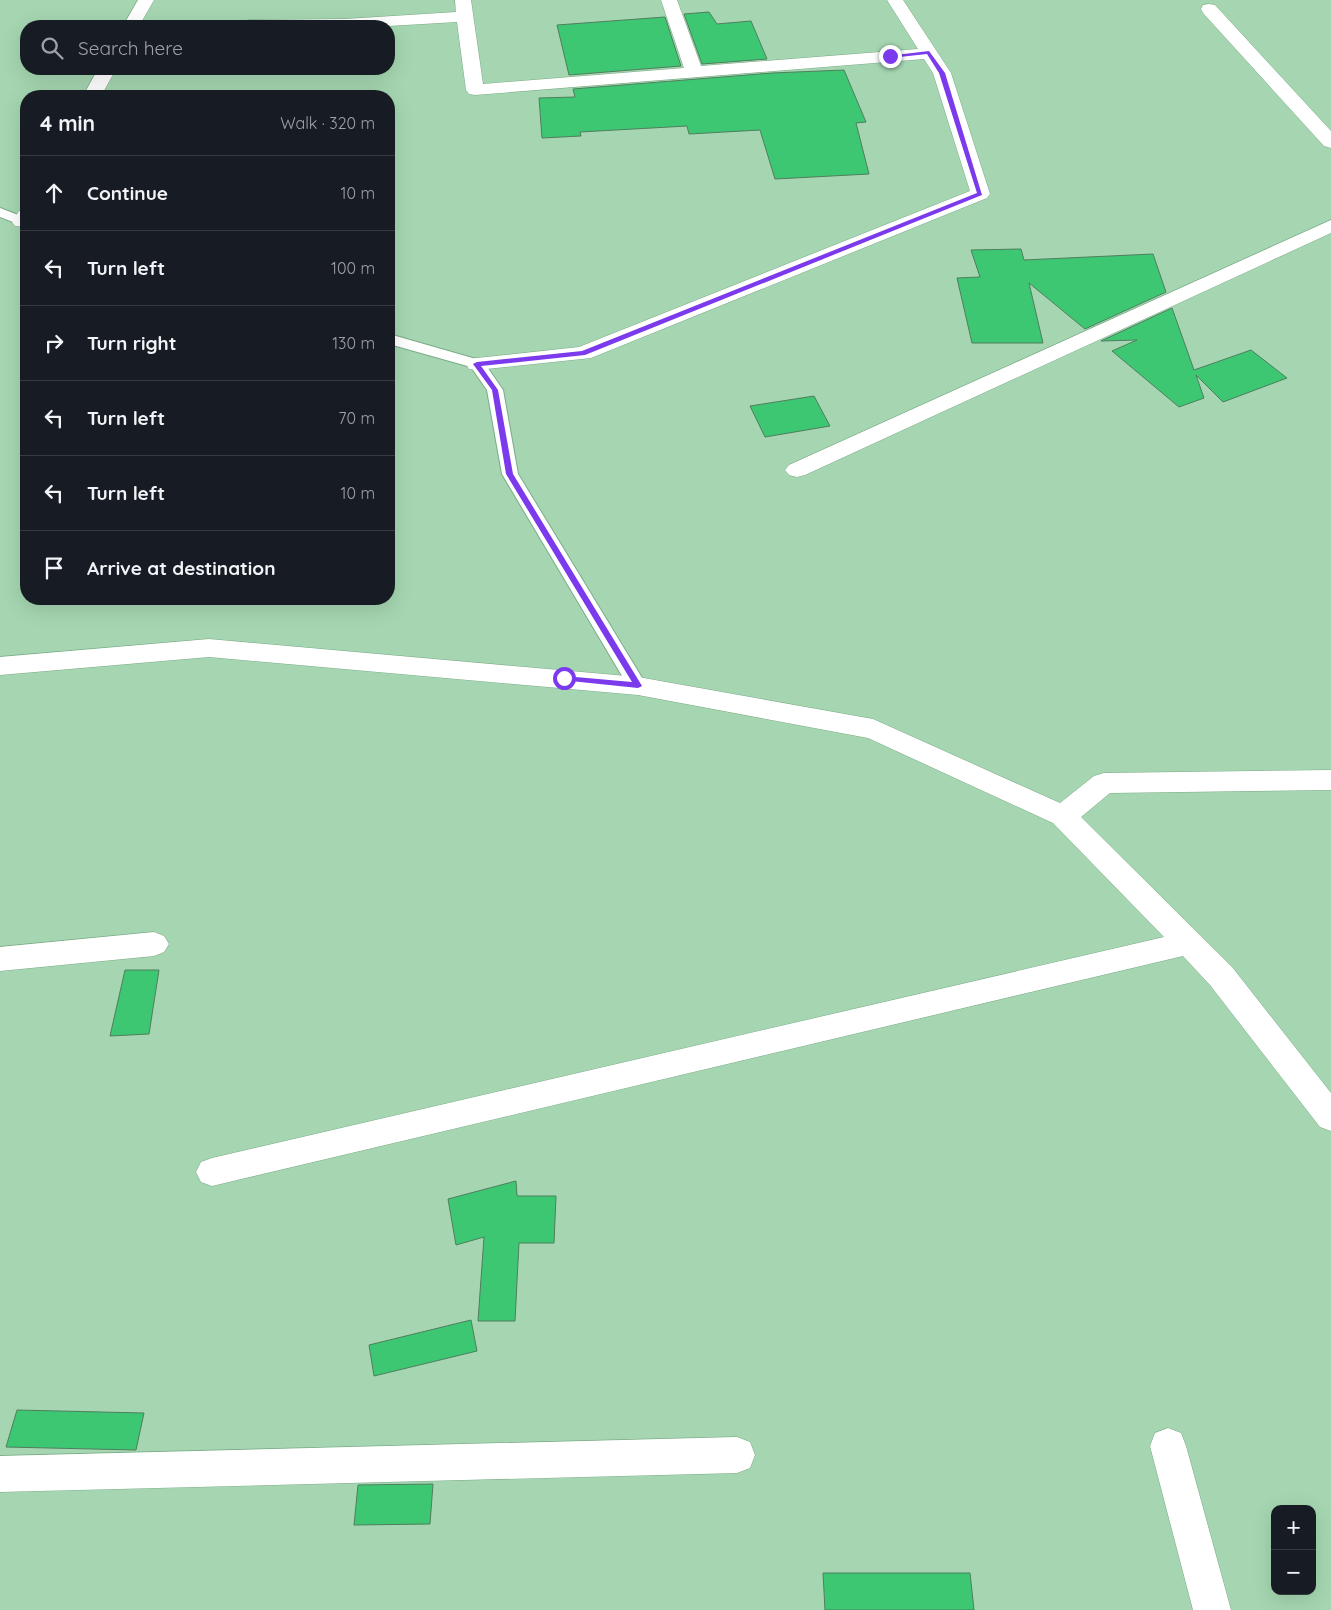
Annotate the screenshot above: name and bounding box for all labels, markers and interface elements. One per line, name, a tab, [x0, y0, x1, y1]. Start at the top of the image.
search box	[20, 20, 395, 75]
icon: search	[38, 34, 66, 62]
text: Search here	[78, 36, 183, 60]
route end	[879, 45, 902, 68]
text: 4 min	[40, 110, 95, 136]
text: Walk · 320 m	[280, 113, 375, 133]
icon: ahead	[40, 179, 68, 207]
text: Continue	[87, 181, 168, 205]
text: 10 m	[341, 183, 375, 203]
icon: left	[40, 254, 68, 282]
text: Turn left	[87, 256, 165, 280]
text: 100 m	[331, 258, 375, 278]
icon: right	[40, 329, 68, 357]
text: Turn right	[87, 331, 176, 355]
text: 130 m	[332, 333, 375, 353]
icon: left	[40, 404, 68, 432]
text: Turn left	[87, 406, 165, 430]
text: 70 m	[338, 408, 375, 428]
icon: left	[40, 479, 68, 507]
text: Turn left	[87, 481, 165, 505]
text: 10 m	[341, 483, 375, 503]
icon: arrive	[40, 554, 68, 582]
text: Arrive at destination	[87, 556, 276, 580]
route start	[553, 667, 576, 690]
map controls	[1271, 1505, 1316, 1595]
button: +	[1271, 1505, 1316, 1550]
button: −	[1271, 1550, 1316, 1595]

